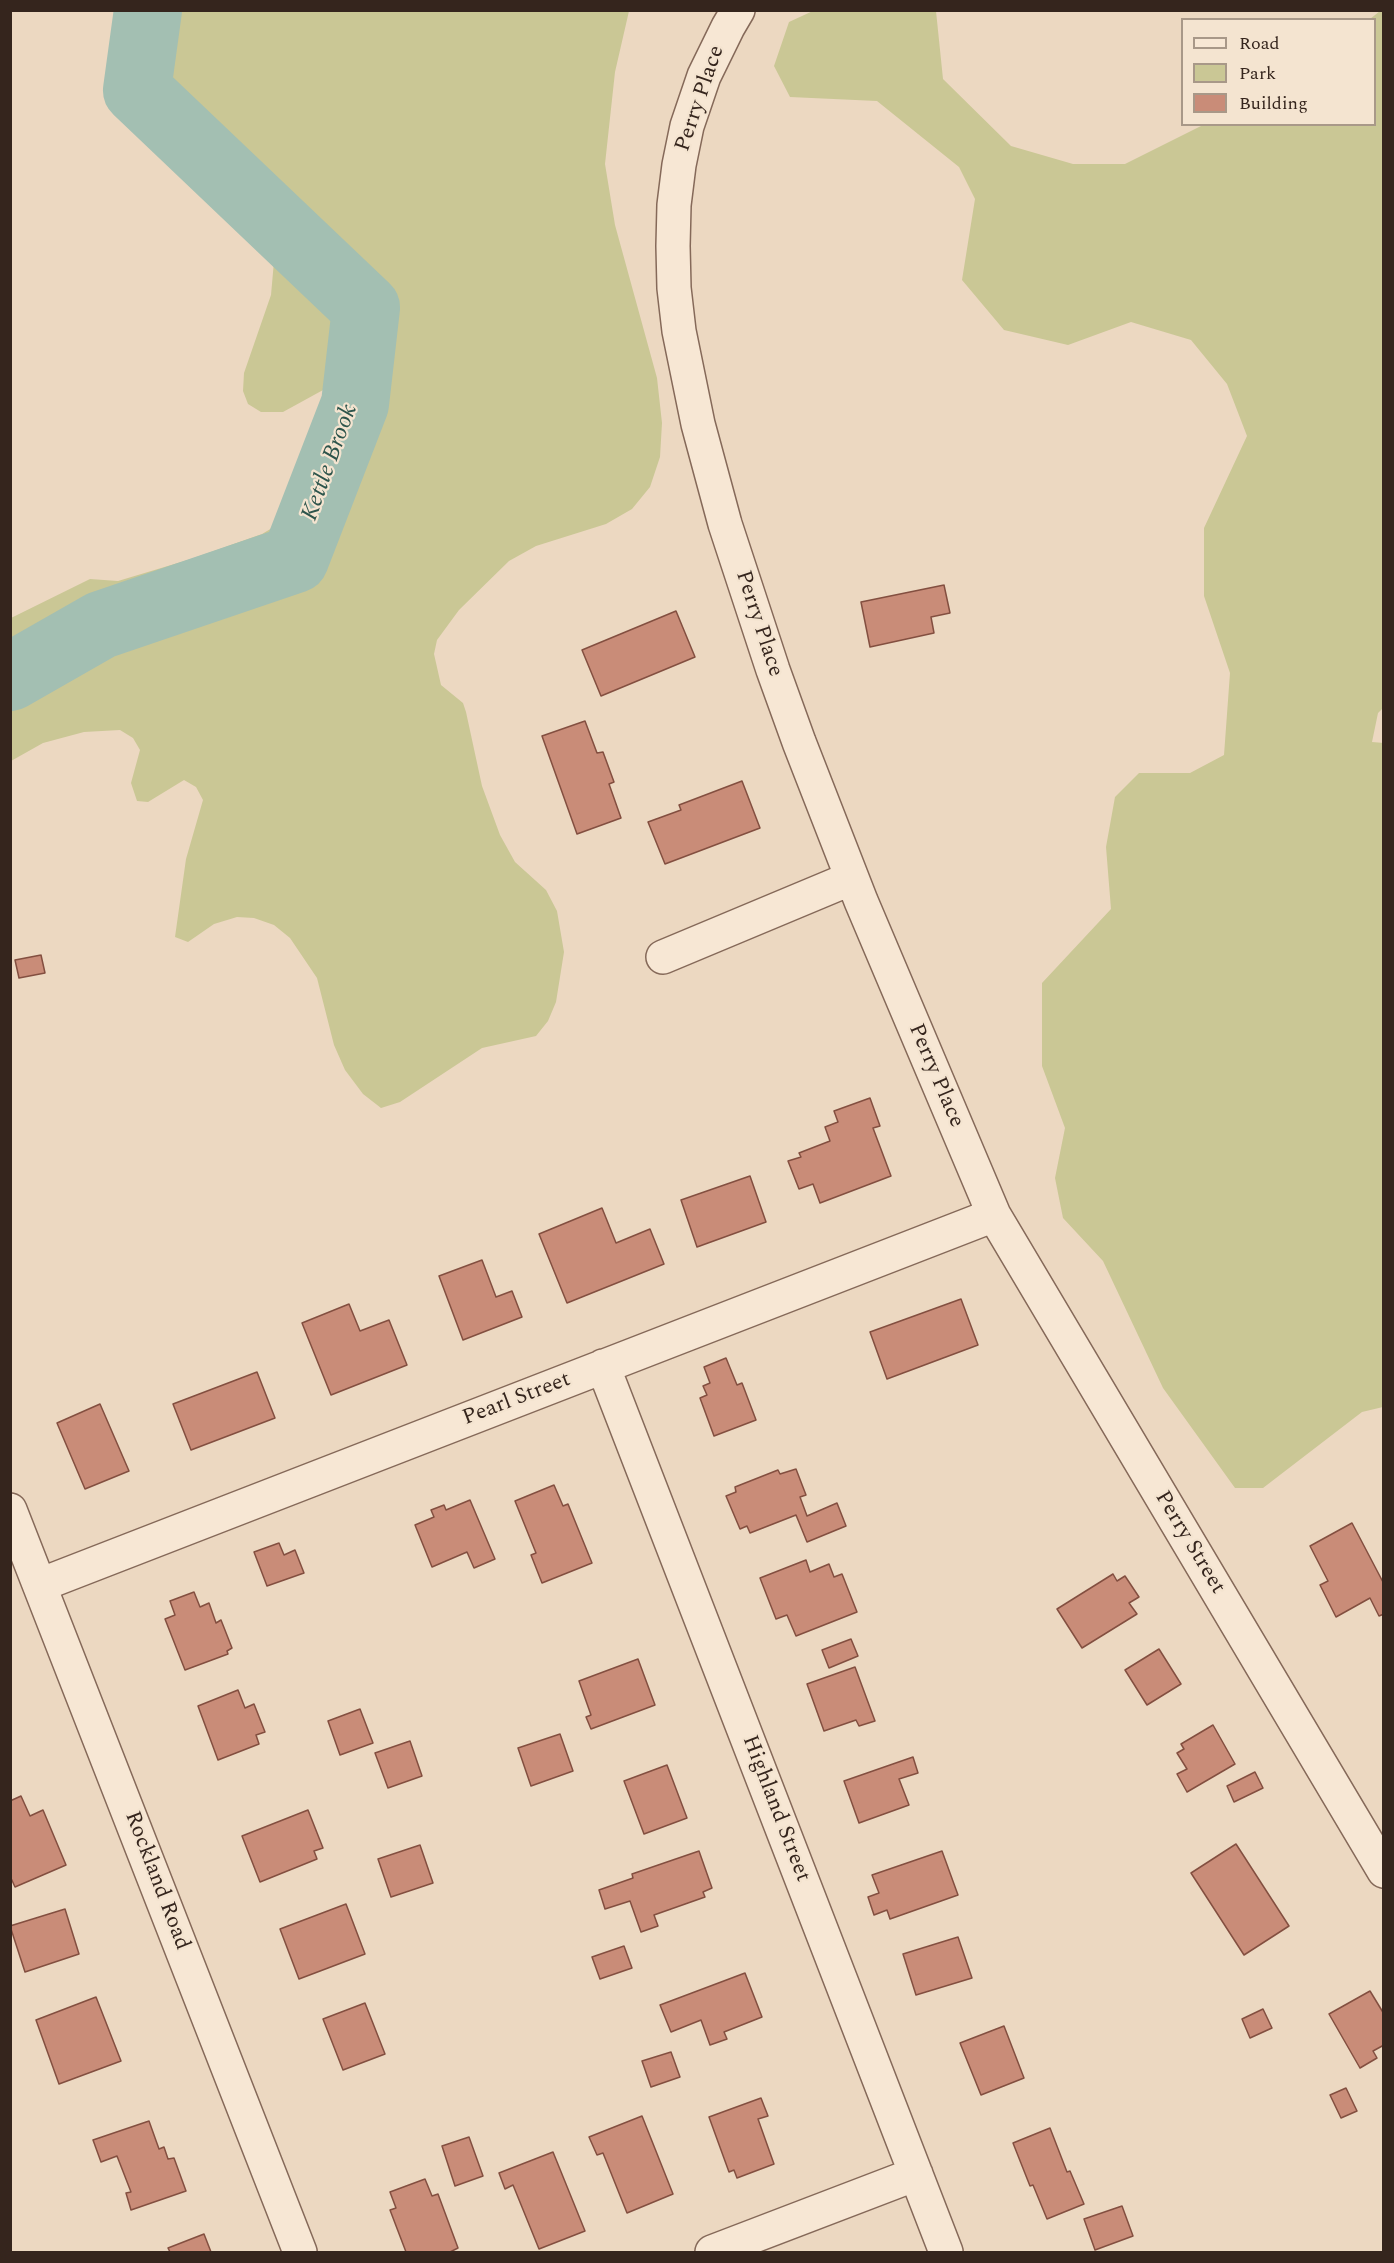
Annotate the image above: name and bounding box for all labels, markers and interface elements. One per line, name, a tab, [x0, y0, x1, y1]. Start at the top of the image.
legend	[1181, 18, 1376, 126]
text: Road	[1239, 30, 1280, 57]
street label: Perry Place	[671, 43, 731, 155]
text: Park	[1239, 60, 1276, 87]
text: Building	[1239, 90, 1308, 117]
water label: Kettle Brook	[297, 401, 365, 525]
street label: Perry Place	[728, 568, 788, 680]
street label: Perry Place	[901, 1020, 969, 1132]
street label: Pearl Street	[459, 1367, 575, 1433]
street label: Perry Street	[1148, 1487, 1230, 1599]
street label: Highland Street	[735, 1732, 815, 1886]
street label: Rockland Road	[117, 1808, 195, 1954]

